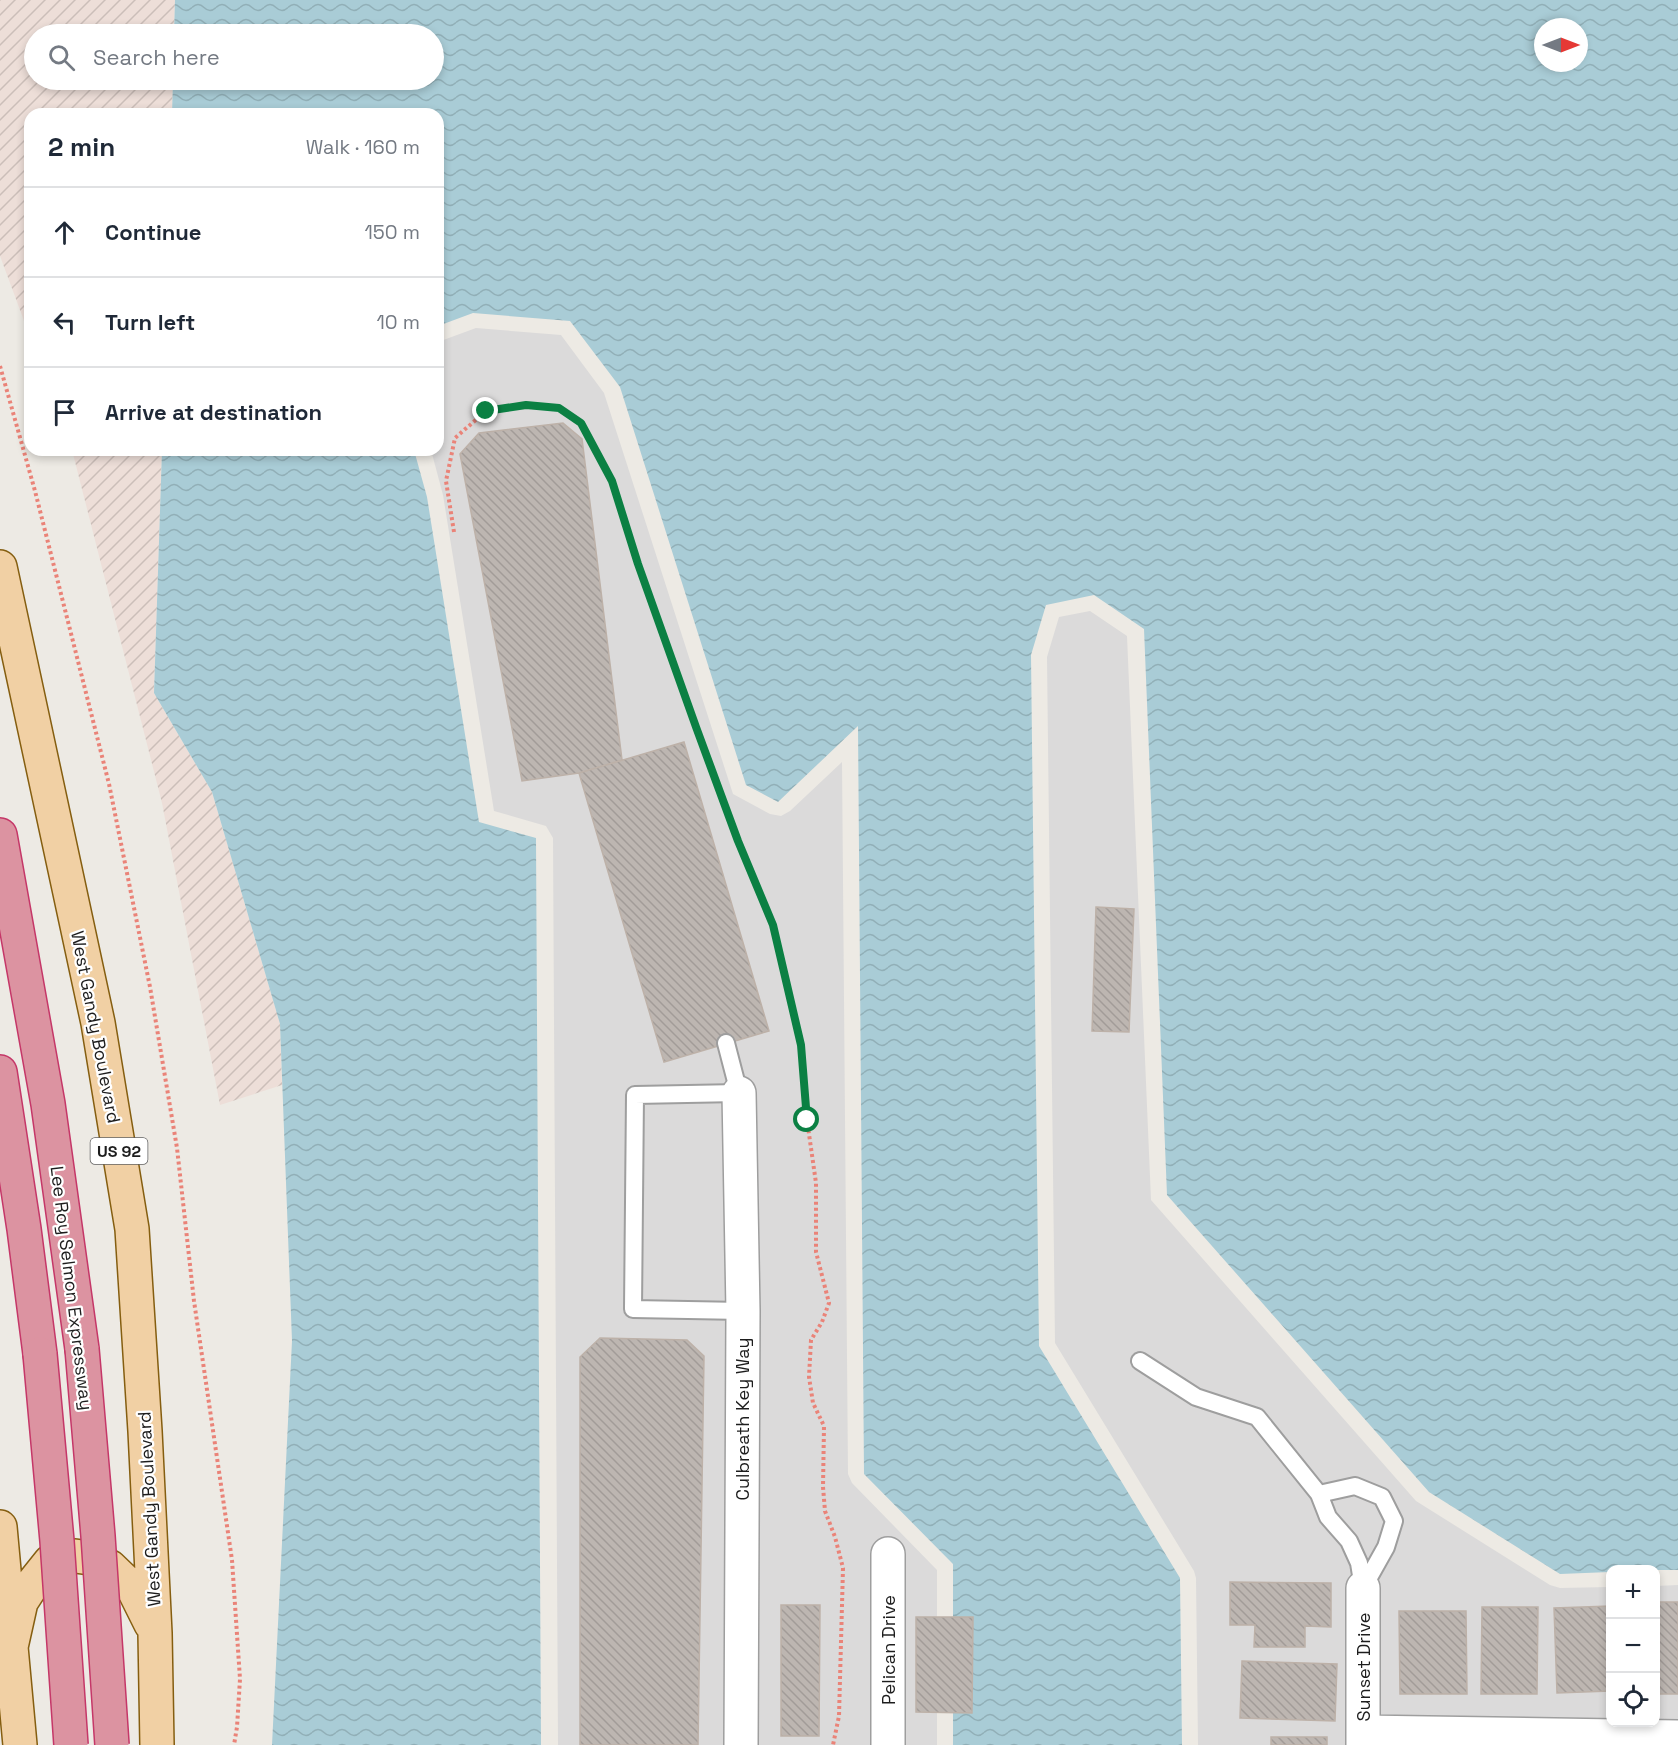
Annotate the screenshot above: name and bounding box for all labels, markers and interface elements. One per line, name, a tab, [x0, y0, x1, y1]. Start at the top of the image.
north arrow	[1534, 18, 1588, 72]
search box	[24, 24, 444, 90]
icon: search	[45, 41, 78, 74]
text: Search here	[93, 43, 220, 71]
text: 2 min	[48, 130, 115, 164]
text: Walk · 160 m	[306, 134, 420, 160]
icon: ahead	[48, 216, 81, 249]
text: Continue	[105, 218, 201, 246]
text: 150 m	[365, 219, 420, 245]
icon: left	[48, 306, 81, 339]
text: Turn left	[105, 308, 195, 336]
text: 10 m	[376, 309, 420, 335]
icon: arrive	[48, 396, 81, 429]
route end	[472, 397, 498, 423]
text: Arrive at destination	[105, 398, 322, 426]
street label: West Gandy Boulevard	[66, 929, 126, 1125]
route start	[793, 1106, 819, 1132]
road number: US 92	[90, 1138, 148, 1164]
street label: Lee Roy Selmon Expressway	[46, 1165, 98, 1411]
street label: Culbreath Key Way	[731, 1338, 754, 1500]
street label: West Gandy Boulevard	[132, 1411, 166, 1607]
map controls	[1606, 1565, 1660, 1727]
button: +	[1606, 1565, 1660, 1619]
street label: Pelican Drive	[877, 1595, 900, 1705]
street label: Sunset Drive	[1352, 1613, 1375, 1721]
button: −	[1606, 1619, 1660, 1673]
button: locate	[1606, 1673, 1660, 1727]

